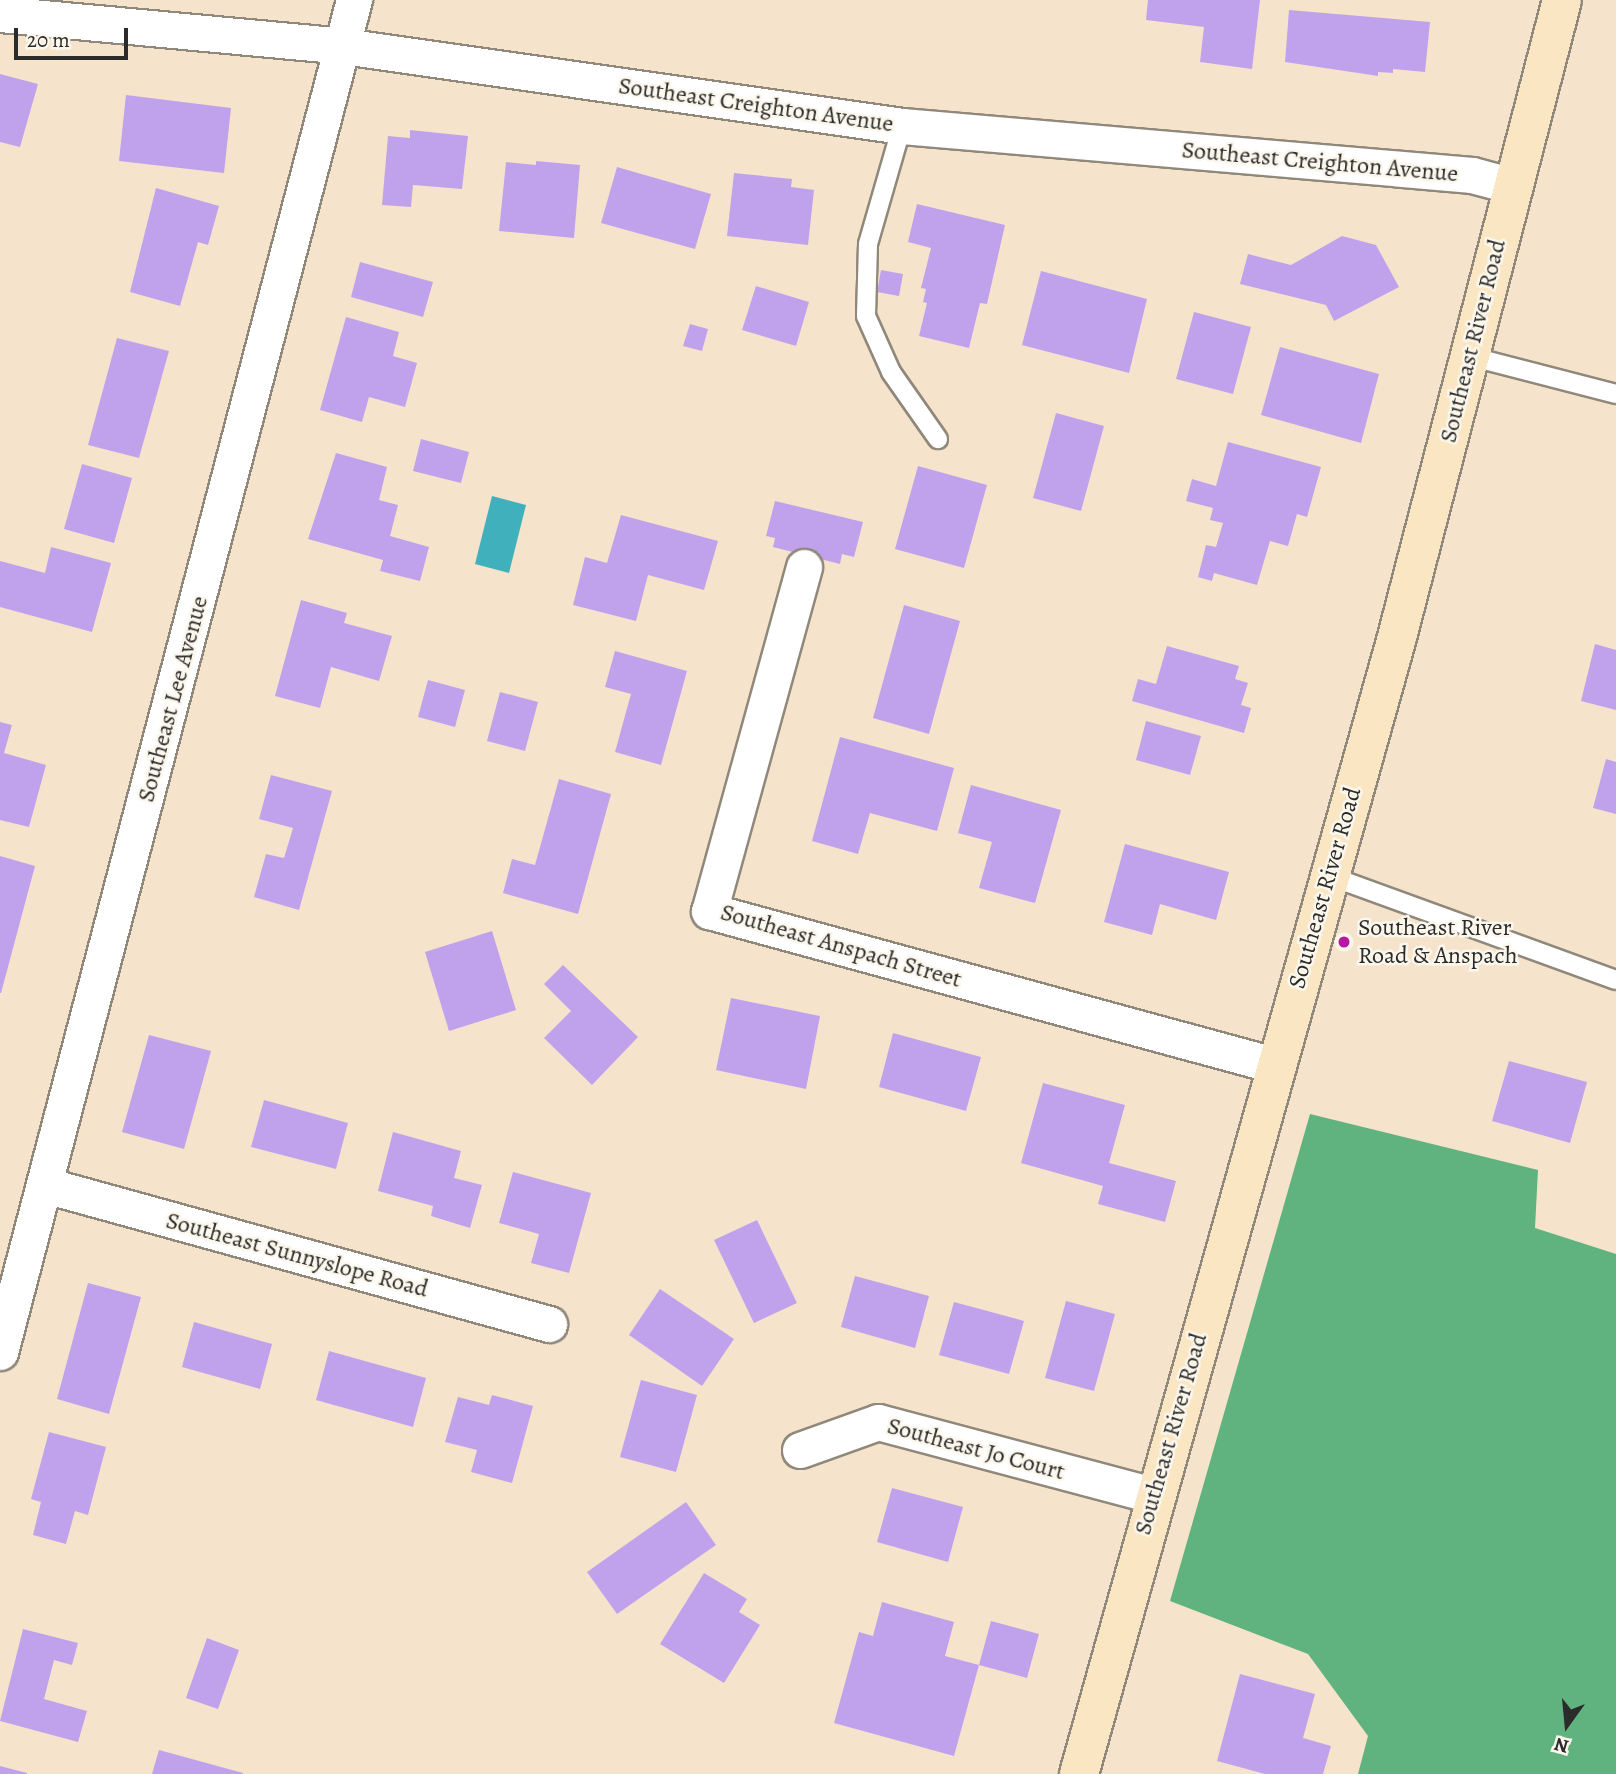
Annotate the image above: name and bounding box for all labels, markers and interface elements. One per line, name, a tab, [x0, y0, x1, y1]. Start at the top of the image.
scale bar	[18, 14, 131, 58]
text: 20 m	[27, 26, 70, 54]
street label: Southeast Creighton Avenue	[617, 71, 895, 139]
street label: Southeast Creighton Avenue	[1181, 136, 1459, 188]
street label: Southeast River Road	[1434, 236, 1512, 446]
street label: Southeast Lee Avenue	[132, 593, 214, 805]
street label: Southeast River Road	[1282, 784, 1368, 992]
street label: Southeast Anspach Street	[717, 898, 965, 994]
place label: Southeast River Road & Anspach	[1358, 914, 1517, 970]
marker: Southeast River Road & Anspach	[1336, 934, 1352, 950]
street label: Southeast Sunnyslope Road	[163, 1206, 431, 1304]
street label: Southeast River Road	[1128, 1330, 1214, 1538]
street label: Southeast Jo Court	[884, 1411, 1068, 1487]
north arrow	[1532, 1690, 1602, 1760]
text: N	[1552, 1731, 1572, 1760]

